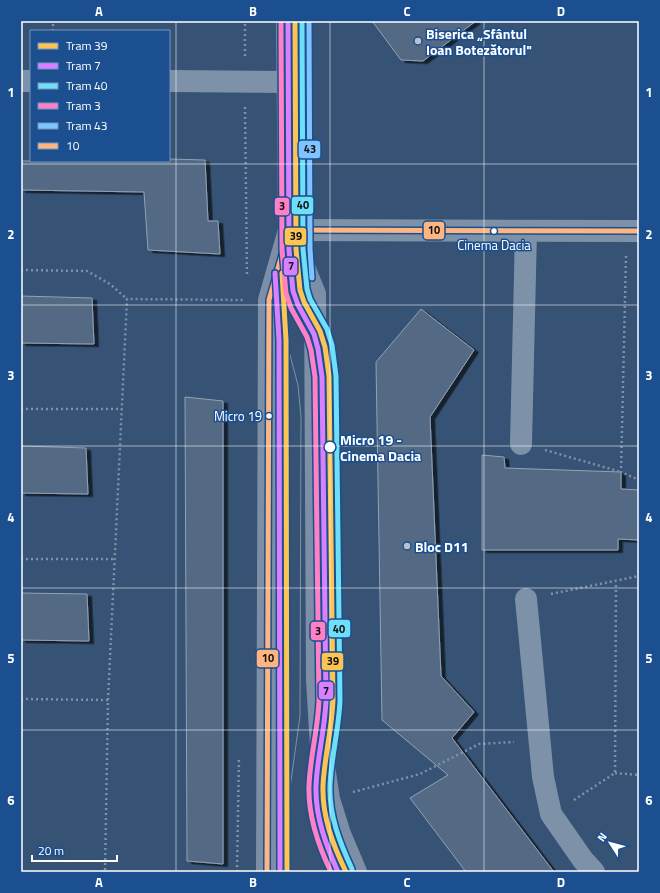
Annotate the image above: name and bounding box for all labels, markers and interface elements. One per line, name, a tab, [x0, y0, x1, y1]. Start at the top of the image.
text: A	[95, 1, 103, 21]
text: B	[249, 1, 257, 21]
text: C	[403, 1, 411, 21]
text: D	[557, 1, 565, 21]
place label: Biserica „Sfântul Ioan Botezătorul"	[426, 23, 532, 60]
legend	[30, 30, 170, 162]
text: Tram 39	[66, 36, 108, 55]
marker: Biserica „Sfântul Ioan Botezătorul"	[413, 36, 423, 46]
text: Tram 7	[66, 56, 101, 75]
text: Tram 40	[66, 76, 108, 95]
text: 1	[7, 82, 15, 102]
text: 1	[645, 82, 653, 102]
text: Tram 3	[66, 96, 101, 115]
text: Tram 43	[66, 116, 108, 135]
text: 10	[66, 136, 80, 155]
line badge: 43	[298, 140, 321, 159]
text: 43	[304, 141, 316, 157]
line badge: 40	[291, 196, 314, 215]
line badge: 3	[274, 197, 290, 216]
text: 40	[297, 197, 309, 213]
text: 3	[279, 198, 285, 214]
line badge: 10	[423, 221, 445, 240]
text: 10	[428, 222, 440, 238]
text: 2	[7, 224, 15, 244]
text: 2	[645, 224, 653, 244]
marker: Cinema Dacia	[489, 226, 499, 236]
line badge: 39	[284, 227, 307, 246]
text: 39	[290, 228, 302, 244]
place label: Cinema Dacia	[457, 235, 531, 255]
line badge: 7	[283, 257, 298, 276]
text: 7	[288, 258, 294, 274]
text: 3	[7, 365, 15, 385]
text: 3	[645, 365, 653, 385]
place label: Micro 19	[214, 406, 262, 426]
marker: Micro 19	[264, 411, 274, 421]
place label: Micro 19 - Cinema Dacia	[340, 429, 421, 466]
marker: Micro 19 - Cinema Dacia	[323, 440, 337, 454]
text: 4	[7, 507, 15, 527]
text: 4	[645, 507, 653, 527]
place label: Bloc D11	[415, 536, 469, 557]
marker: Bloc D11	[402, 541, 412, 551]
line badge: 40	[328, 619, 351, 638]
line badge: 3	[310, 621, 326, 641]
text: 40	[333, 621, 345, 637]
text: 3	[315, 623, 321, 639]
text: 5	[7, 648, 15, 668]
text: 5	[645, 648, 653, 668]
line badge: 10	[256, 649, 279, 668]
text: 10	[262, 650, 274, 666]
line badge: 39	[321, 652, 344, 671]
text: 39	[327, 653, 339, 669]
line badge: 7	[318, 681, 334, 700]
text: 7	[323, 683, 329, 699]
text: 6	[7, 790, 15, 810]
text: 6	[645, 790, 653, 810]
north arrow	[590, 823, 630, 863]
text: N	[593, 829, 611, 845]
scale bar	[32, 837, 117, 863]
text: 20 m	[38, 841, 64, 860]
text: A	[95, 872, 103, 892]
text: B	[249, 872, 257, 892]
text: C	[403, 872, 411, 892]
text: D	[557, 872, 565, 892]

